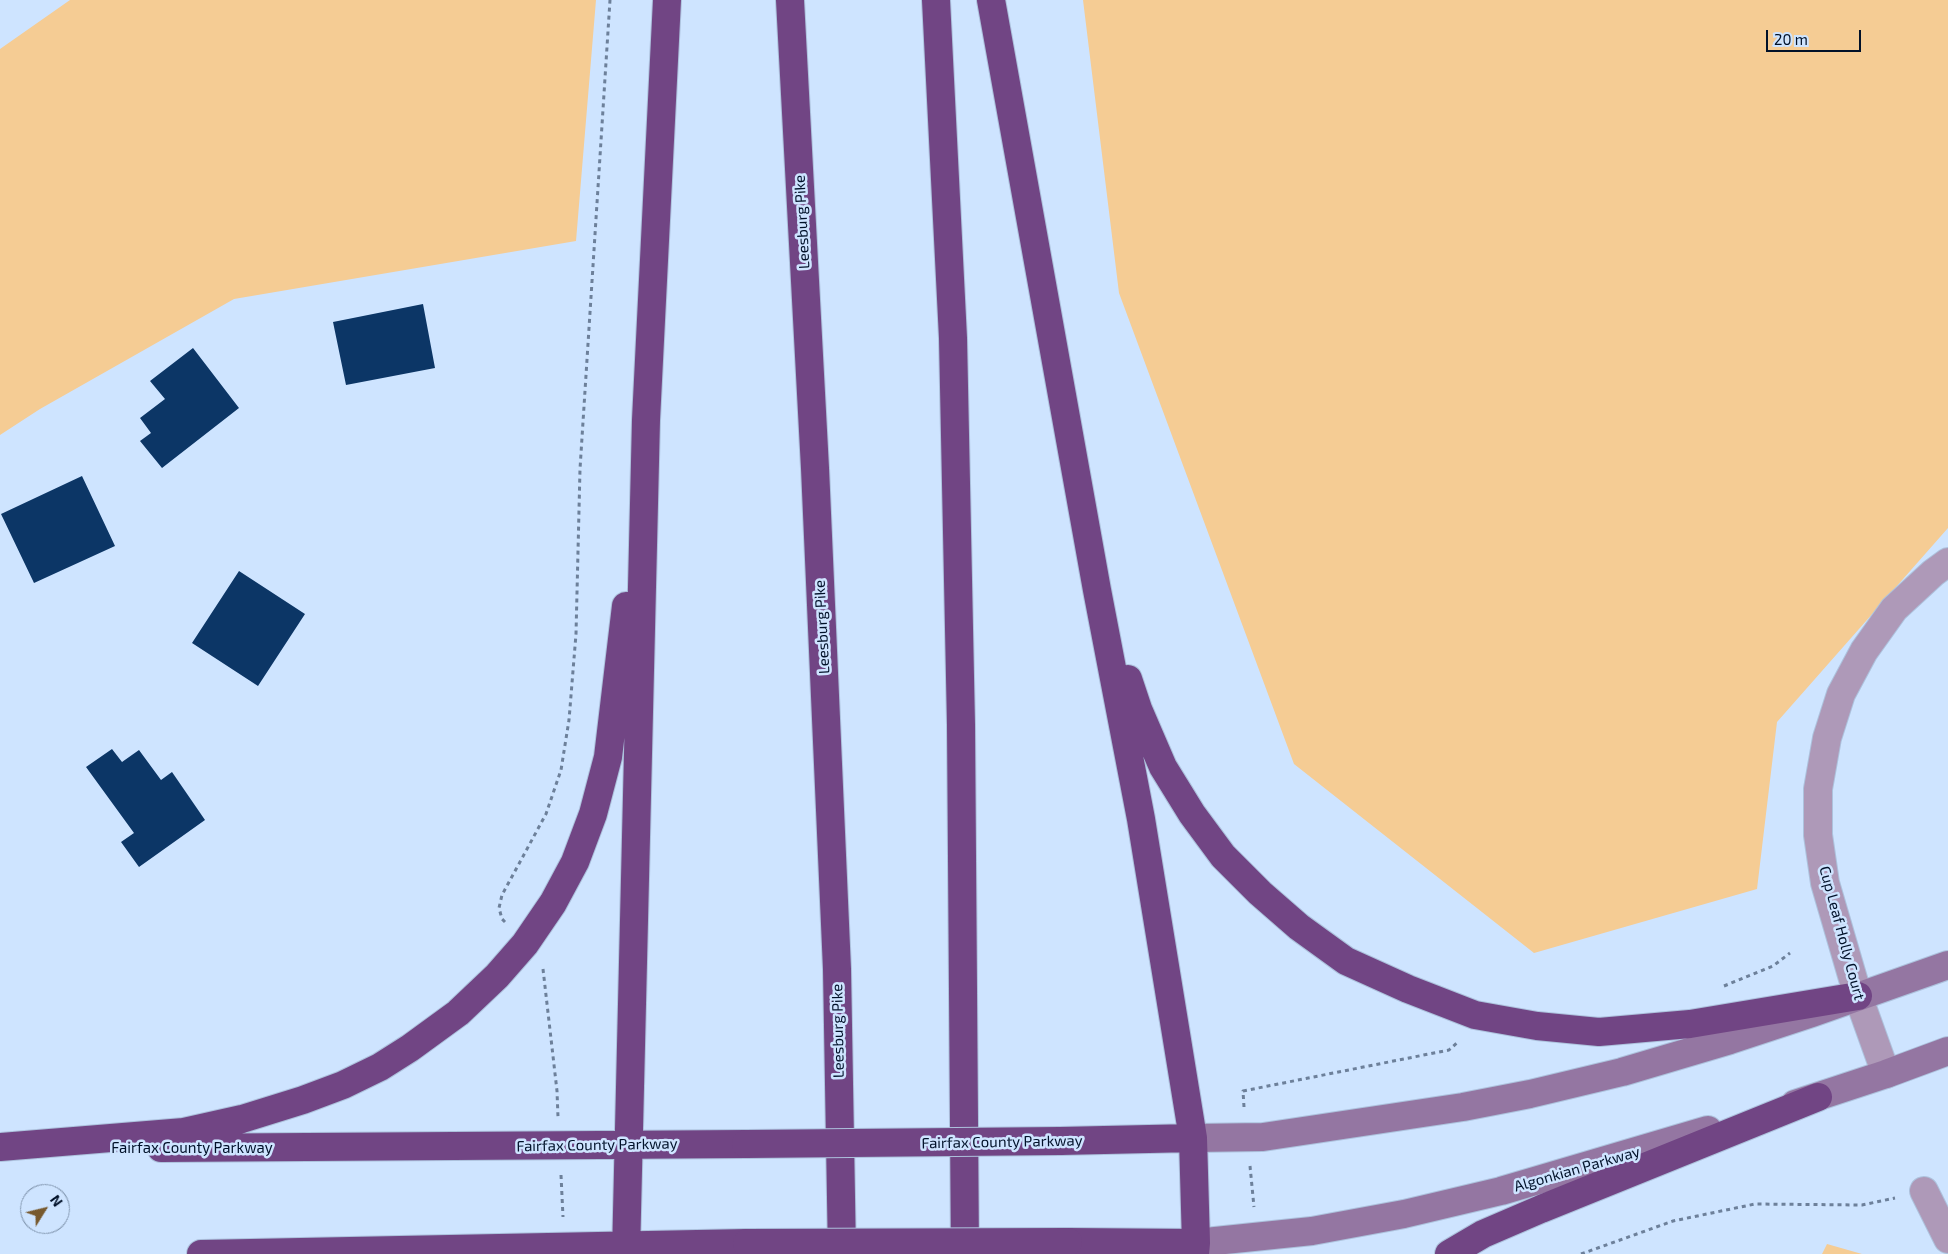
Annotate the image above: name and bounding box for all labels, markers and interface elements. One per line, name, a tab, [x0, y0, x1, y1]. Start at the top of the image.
scale bar	[1768, 20, 1863, 52]
text: 20 m	[1774, 30, 1808, 48]
street label: Leesburg Pike	[791, 174, 813, 270]
street label: Leesburg Pike	[811, 579, 833, 675]
street label: Cup Leaf Holly Court	[1815, 864, 1869, 1002]
street label: Leesburg Pike	[828, 984, 848, 1078]
street label: Fairfax County Parkway	[921, 1132, 1083, 1152]
street label: Fairfax County Parkway	[516, 1135, 678, 1155]
street label: Fairfax County Parkway	[111, 1139, 273, 1157]
street label: Algonkian Parkway	[1512, 1142, 1642, 1196]
north arrow	[20, 1184, 70, 1234]
text: N	[47, 1191, 67, 1210]

